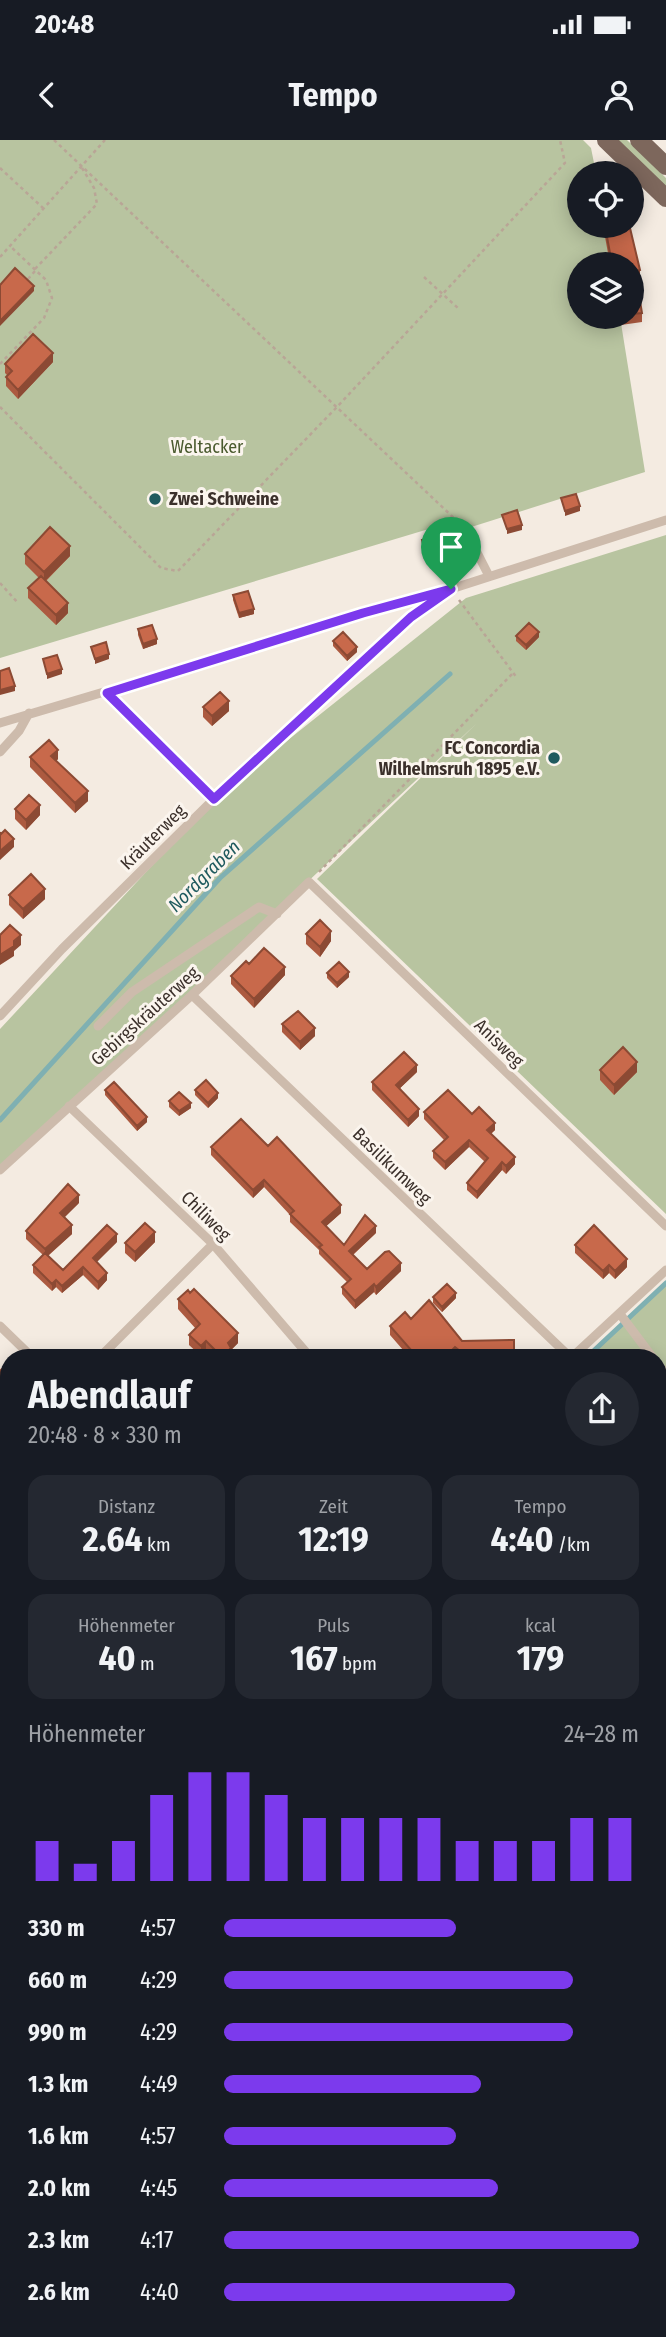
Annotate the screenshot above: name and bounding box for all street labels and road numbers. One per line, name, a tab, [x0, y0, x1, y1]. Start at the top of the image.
street label: Kräuterweg	[116, 799, 191, 874]
street label: Gebirgskräuterweg	[86, 961, 204, 1070]
street label: Anisweg	[470, 1014, 529, 1072]
street label: Basilikumweg	[348, 1123, 436, 1209]
street label: Chiliweg	[177, 1187, 236, 1246]

